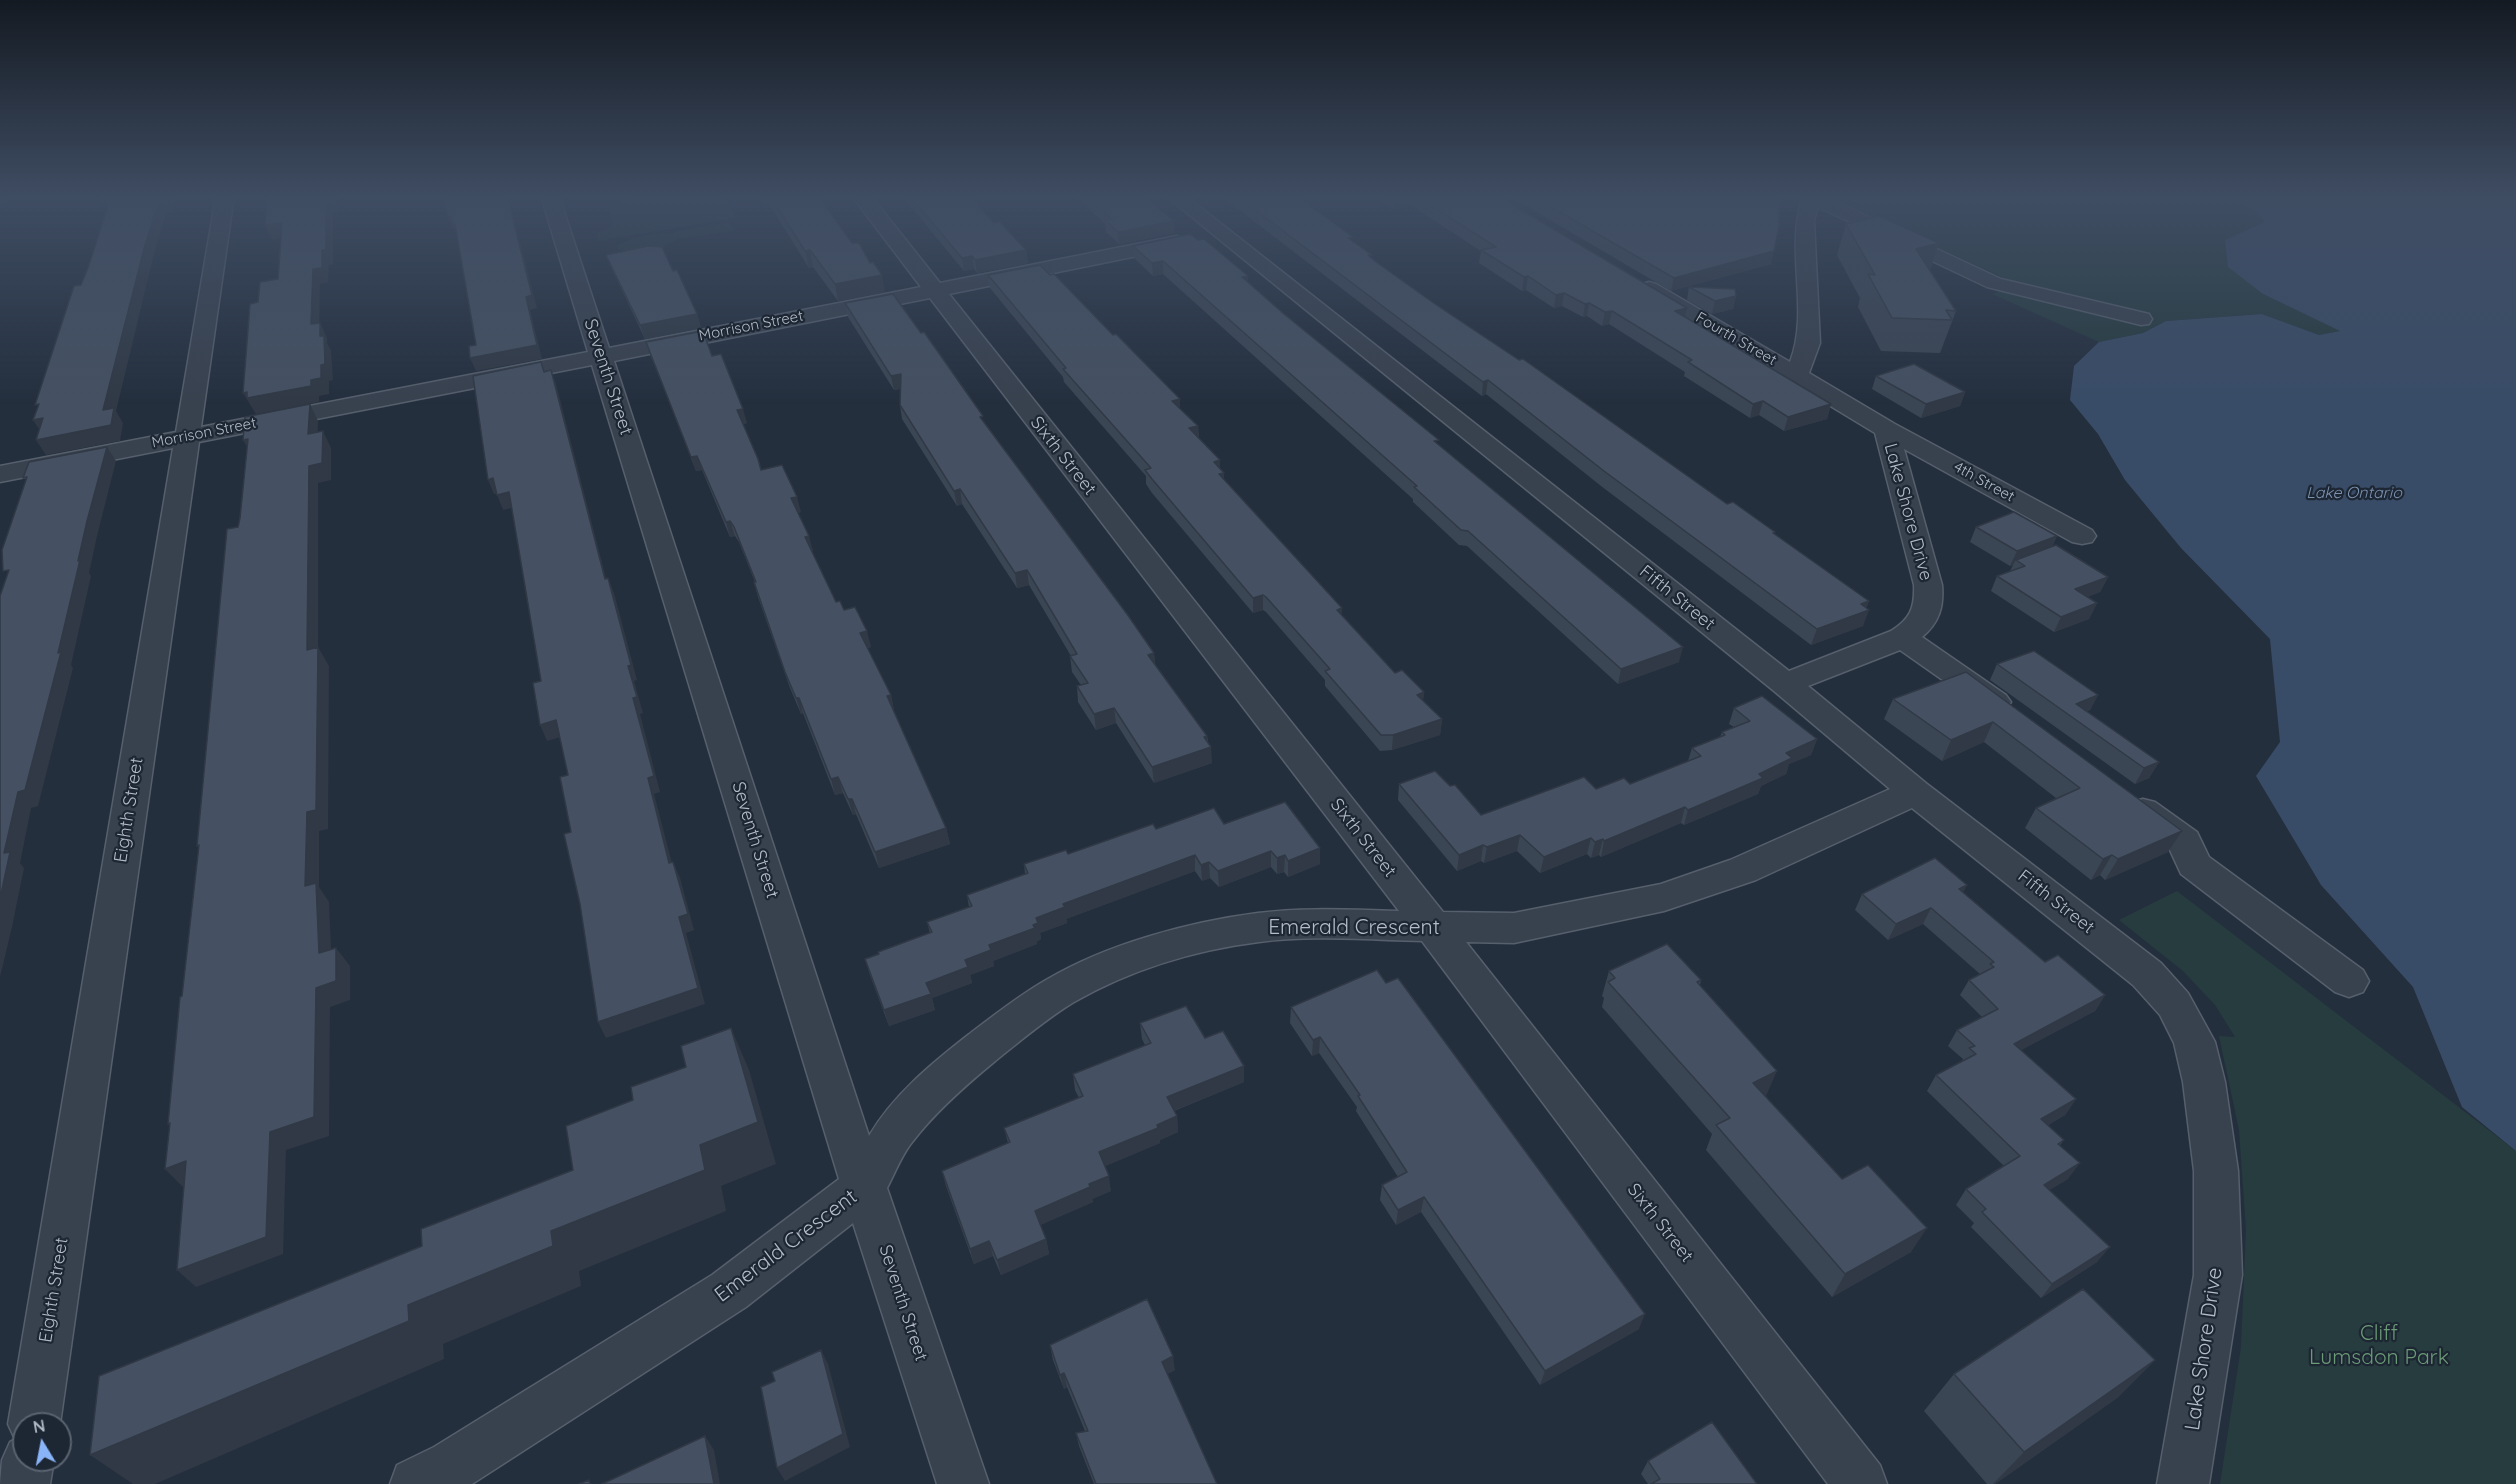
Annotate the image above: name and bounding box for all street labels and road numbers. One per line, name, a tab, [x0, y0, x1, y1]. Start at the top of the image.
street label: Morrison Street	[697, 307, 805, 345]
street label: Fourth Street	[1692, 309, 1780, 369]
street label: Seventh Street	[579, 316, 637, 438]
street label: Sixth Street	[1026, 412, 1100, 500]
street label: Morrison Street	[150, 414, 258, 452]
street label: Lake Shore Drive	[1879, 441, 1937, 583]
street label: 4th Street	[1951, 458, 2017, 506]
street label: Fifth Street	[1635, 561, 1719, 635]
street label: Eighth Street	[110, 756, 148, 864]
street label: Seventh Street	[727, 779, 783, 901]
street label: Sixth Street	[1326, 794, 1400, 882]
street label: Fifth Street	[2013, 865, 2099, 939]
street label: Emerald Crescent	[1268, 915, 1440, 941]
street label: Sixth Street	[1623, 1179, 1697, 1267]
street label: Emerald Crescent	[710, 1184, 862, 1308]
street label: Eighth Street	[35, 1236, 73, 1344]
street label: Seventh Street	[874, 1242, 932, 1364]
street label: Lake Shore Drive	[2180, 1266, 2228, 1432]

